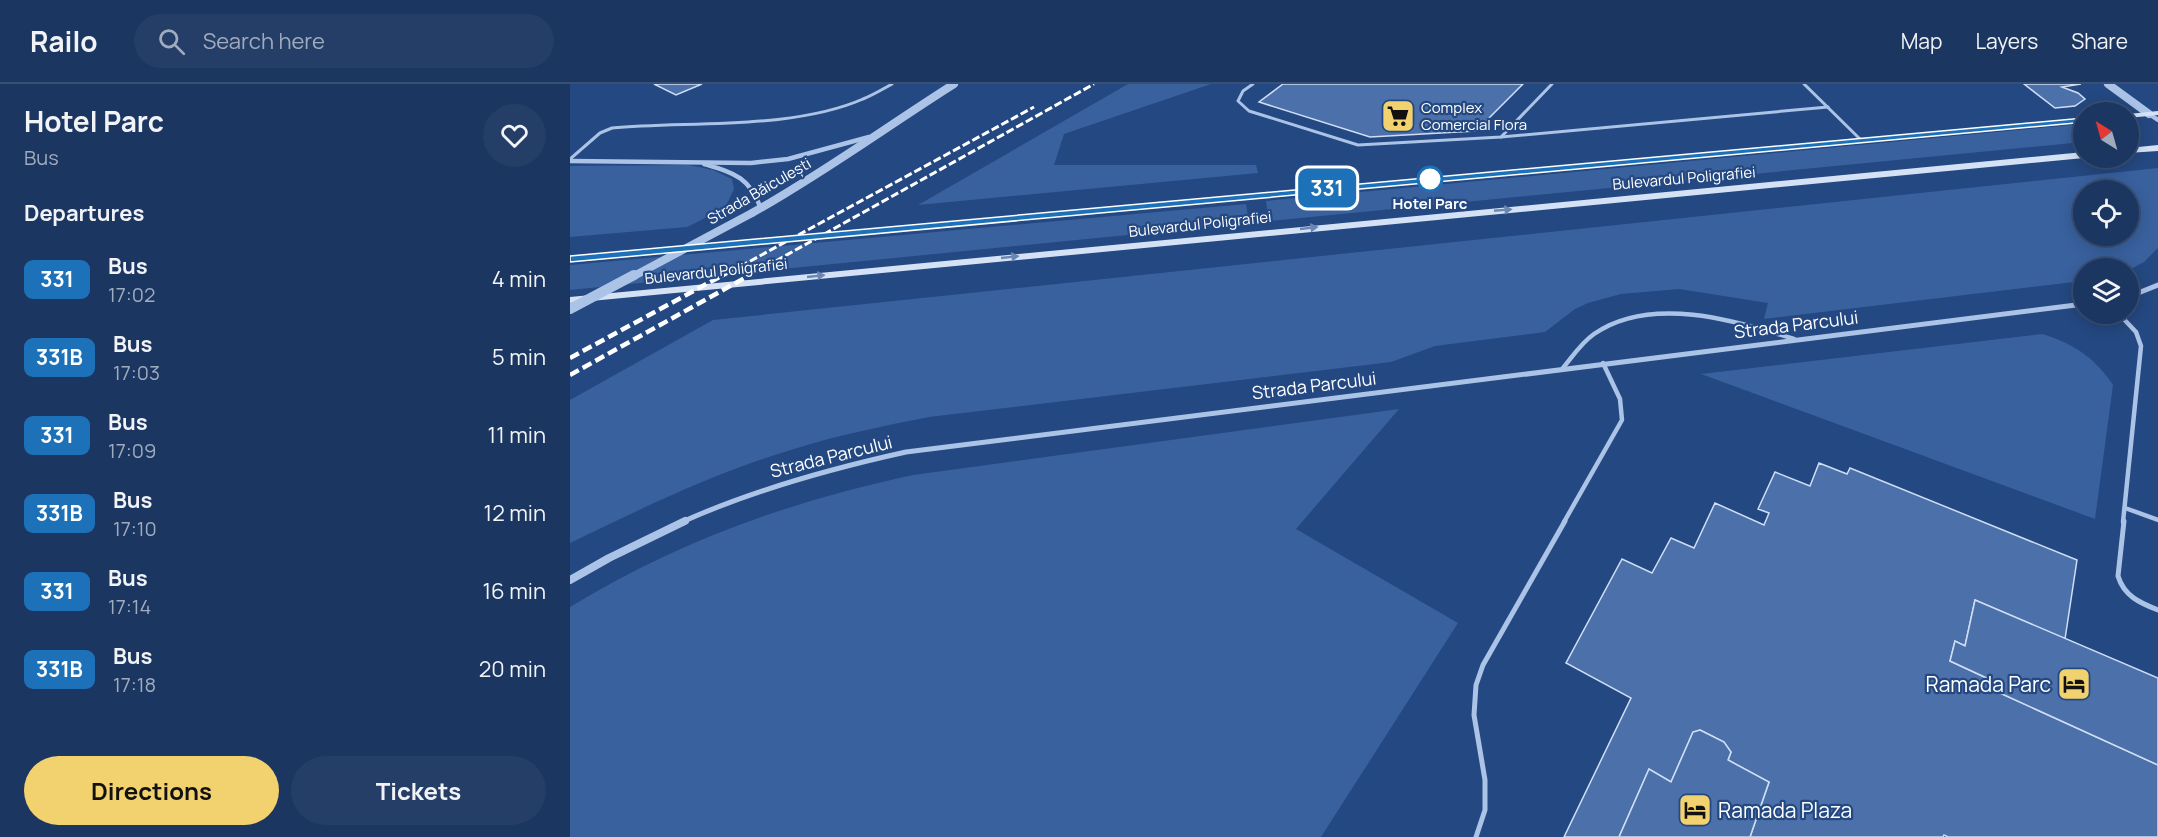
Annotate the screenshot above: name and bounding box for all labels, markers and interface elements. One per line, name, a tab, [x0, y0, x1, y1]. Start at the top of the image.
search box	[134, 14, 554, 68]
text: Railo	[30, 22, 98, 60]
icon: search	[155, 25, 188, 58]
text: Search here	[203, 26, 325, 56]
text: Map	[1901, 27, 1942, 55]
text: Layers	[1975, 27, 2038, 55]
text: Share	[2071, 27, 2128, 55]
place label: Complex Comercial Flora	[1421, 97, 1527, 135]
supermarket icon: Complex Comercial Flora	[1380, 98, 1416, 134]
text: Hotel Parc	[24, 102, 164, 140]
north arrow	[2073, 102, 2139, 168]
map controls	[2073, 102, 2139, 324]
button: heart	[483, 104, 546, 167]
text: Bus	[24, 144, 59, 171]
street label: Strada Băiculești	[703, 153, 815, 229]
street label: Bulevardul Poligrafiei	[1612, 161, 1756, 195]
marker: Hotel Parc	[1417, 166, 1443, 192]
line badge: 331	[1292, 168, 1362, 208]
text: 331	[1310, 174, 1344, 202]
button: locate	[2073, 180, 2139, 246]
place label: Hotel Parc	[1393, 193, 1468, 214]
text: Departures	[24, 198, 144, 228]
one-way arrow	[1494, 205, 1513, 215]
street label: Bulevardul Poligrafiei	[1127, 206, 1273, 242]
one-way arrow	[1300, 223, 1319, 233]
text: Bus	[108, 251, 148, 281]
one-way arrow	[1001, 252, 1020, 262]
street label: Bulevardul Poligrafiei	[643, 253, 789, 289]
button: layers	[2073, 258, 2139, 324]
text: 4 min	[492, 264, 546, 294]
text: 331	[40, 265, 74, 293]
one-way arrow	[807, 271, 826, 281]
text: 17:02	[108, 281, 155, 308]
street label: Strada Parcului	[1732, 304, 1860, 344]
text: Bus	[113, 329, 152, 359]
text: 5 min	[492, 342, 546, 372]
text: 331B	[36, 343, 83, 371]
text: 17:03	[113, 359, 160, 386]
street label: Strada Parcului	[1250, 365, 1378, 405]
text: Bus	[108, 407, 148, 437]
text: 11 min	[488, 420, 546, 450]
text: 331	[40, 421, 74, 449]
street label: Strada Parcului	[767, 429, 895, 483]
text: 17:09	[108, 437, 156, 464]
text: Bus	[113, 485, 152, 515]
text: 12 min	[484, 498, 546, 528]
text: 331B	[36, 499, 83, 527]
text: 17:10	[113, 515, 157, 542]
text: Bus	[108, 563, 148, 593]
text: 16 min	[483, 576, 546, 606]
text: 331	[40, 577, 74, 605]
text: 17:14	[108, 593, 151, 620]
text: Bus	[113, 641, 152, 671]
text: 20 min	[479, 654, 546, 684]
text: 331B	[36, 655, 83, 683]
hotel icon: Ramada Parc	[2056, 666, 2092, 702]
place label: Ramada Parc	[1925, 670, 2051, 698]
text: 17:18	[113, 671, 156, 698]
button: Directions	[24, 756, 279, 825]
button: Tickets	[291, 756, 546, 825]
hotel icon: Ramada Plaza	[1677, 792, 1713, 828]
place label: Ramada Plaza	[1718, 796, 1852, 824]

